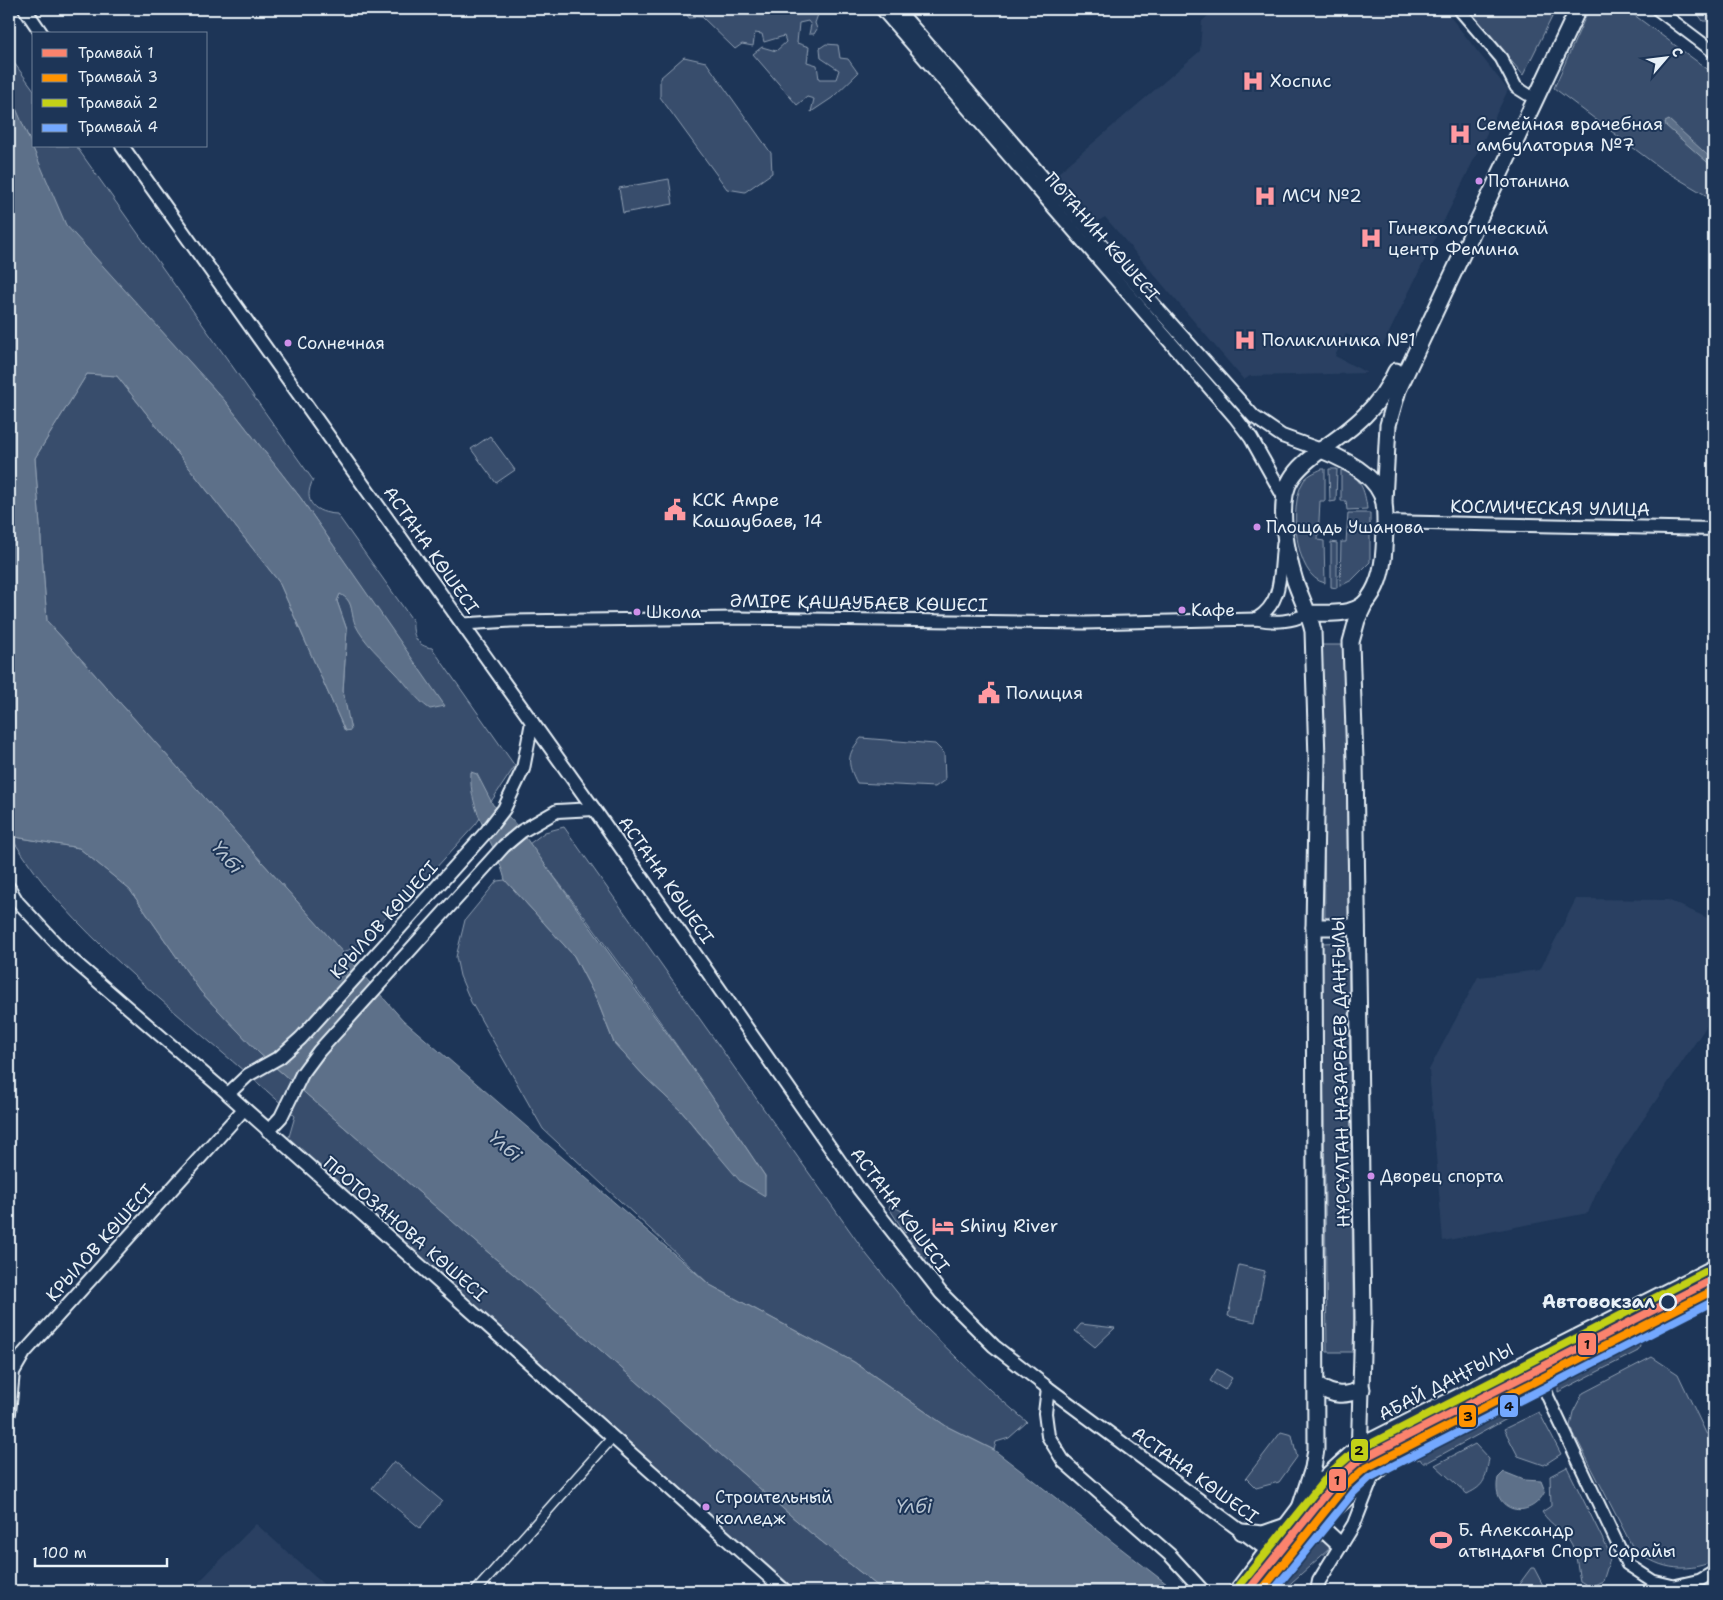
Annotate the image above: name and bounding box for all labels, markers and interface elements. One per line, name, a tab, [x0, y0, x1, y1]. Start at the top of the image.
legend	[32, 32, 208, 148]
north arrow	[1640, 32, 1690, 82]
text: Трамвай 1	[78, 43, 154, 63]
text: С	[1668, 44, 1687, 60]
text: Трамвай 3	[78, 67, 158, 87]
hospital icon: Хоспис	[1240, 68, 1266, 94]
place label: Хоспис	[1270, 69, 1331, 93]
text: Трамвай 2	[78, 93, 158, 113]
place label: Семейная врачебная амбулатория №7	[1476, 112, 1663, 157]
text: Трамвай 4	[78, 117, 158, 137]
hospital icon: Семейная врачебная амбулатория №7	[1447, 121, 1473, 147]
street label: ПОТАНИН КӨШЕСІ	[1039, 167, 1165, 307]
place label: Потанина	[1488, 170, 1570, 192]
marker: Потанина	[1474, 176, 1484, 186]
hospital icon: МСЧ №2	[1252, 183, 1278, 209]
place label: МСЧ №2	[1282, 184, 1362, 208]
place label: Гинекологический центр Фемина	[1388, 216, 1548, 261]
hospital icon: Гинекологический центр Фемина	[1358, 225, 1384, 251]
hospital icon: Поликлиника №1	[1232, 327, 1258, 353]
place label: Поликлиника №1	[1262, 328, 1416, 352]
place label: Солнечная	[297, 332, 385, 354]
marker: Солнечная	[283, 338, 293, 348]
street label: АСТАНА КӨШЕСІ	[378, 481, 484, 619]
place label: КСК Амре Кашаубаев, 14	[692, 488, 822, 533]
street label: КОСМИЧЕСКАЯ УЛИЦА	[1450, 494, 1650, 522]
public building icon: КСК Амре Кашаубаев, 14	[662, 497, 688, 523]
place label: Площадь Ушанова	[1266, 516, 1424, 538]
marker: Площадь Ушанова	[1252, 522, 1262, 532]
street label: ӘМІРЕ ҚАШАУБАЕВ КӨШЕСІ	[730, 589, 988, 617]
place label: Кафе	[1191, 599, 1235, 621]
place label: Школа	[646, 601, 701, 623]
marker: Кафе	[1177, 605, 1187, 615]
marker: Школа	[632, 607, 642, 617]
public building icon: Полиция	[976, 680, 1002, 706]
place label: Полиция	[1006, 681, 1083, 705]
street label: АСТАНА КӨШЕСІ	[613, 811, 719, 949]
water label: Үлбі	[206, 835, 249, 879]
street label: КРЫЛОВ КӨШЕСІ	[325, 856, 443, 984]
street label: НҰРСҰЛТАН НАЗАРБАЕВ ДАҢҒЫЛЫ	[1326, 916, 1356, 1228]
water label: Үлбі	[483, 1125, 527, 1168]
street label: АСТАНА КӨШЕСІ	[845, 1143, 955, 1278]
street label: ПРОТОЗАНОВА КӨШЕСІ	[318, 1151, 492, 1307]
place label: Дворец спорта	[1380, 1165, 1504, 1187]
marker: Дворец спорта	[1366, 1171, 1376, 1181]
street label: КРЫЛОВ КӨШЕСІ	[41, 1179, 159, 1307]
hotel icon: Shiny River	[930, 1213, 956, 1239]
place label: Shiny River	[960, 1214, 1058, 1238]
place label: Автовокзал	[1542, 1290, 1655, 1314]
marker: Автовокзал	[1659, 1293, 1677, 1311]
line badge: 1	[1577, 1332, 1597, 1356]
text: 1	[1584, 1335, 1590, 1353]
street label: АБАЙ ДАҢҒЫЛЫ	[1374, 1338, 1518, 1426]
line badge: 4	[1499, 1394, 1519, 1418]
text: 4	[1504, 1397, 1514, 1415]
line badge: 3	[1458, 1404, 1477, 1428]
text: 3	[1463, 1407, 1473, 1425]
street label: АСТАНА КӨШЕСІ	[1127, 1421, 1263, 1529]
line badge: 2	[1350, 1438, 1369, 1462]
text: 2	[1354, 1441, 1364, 1459]
line badge: 1	[1328, 1468, 1347, 1492]
text: 1	[1334, 1471, 1340, 1489]
place label: Строительный колледж	[715, 1486, 832, 1529]
water label: Үлбі	[896, 1494, 933, 1519]
marker: Строительный колледж	[701, 1502, 711, 1512]
place label: Б. Александр атындағы Спорт Сарайы	[1458, 1518, 1676, 1563]
sports icon: Б. Александр атындағы Спорт Сарайы	[1428, 1527, 1454, 1553]
scale bar	[35, 1535, 168, 1567]
text: 100 m	[42, 1543, 87, 1563]

